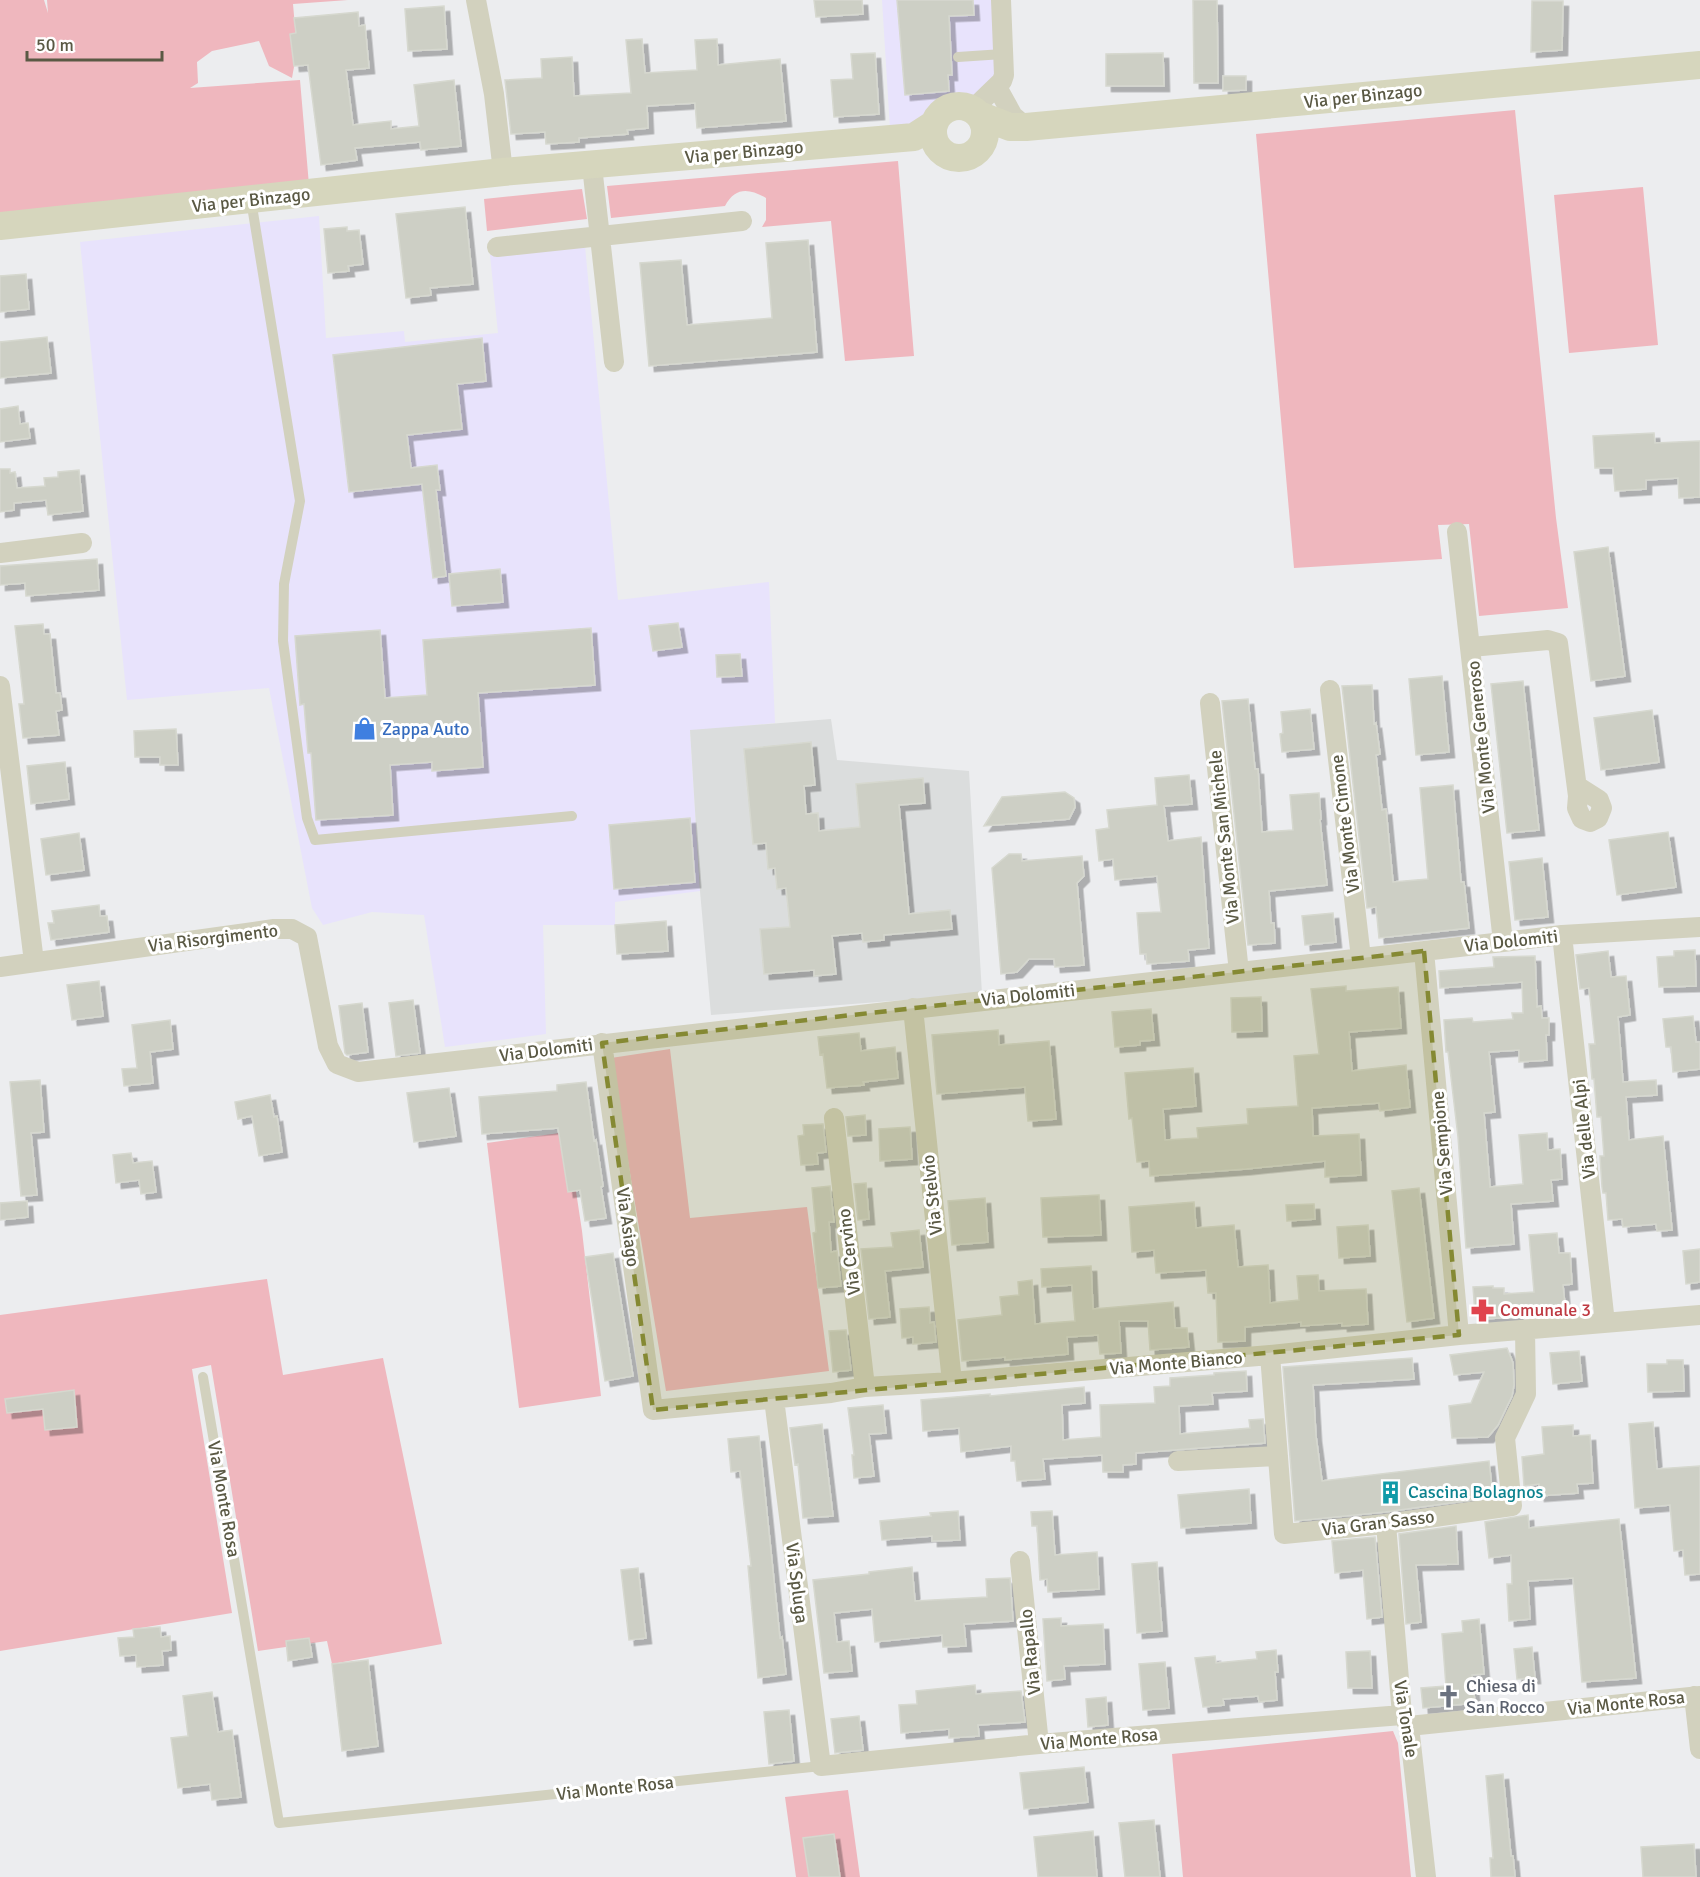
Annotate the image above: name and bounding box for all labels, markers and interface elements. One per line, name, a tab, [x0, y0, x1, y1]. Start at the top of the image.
scale bar	[27, 24, 162, 62]
text: 50 m	[36, 34, 74, 56]
street label: Via per Binzago	[1303, 79, 1423, 113]
street label: Via per Binzago	[684, 136, 804, 168]
street label: Via per Binzago	[191, 183, 311, 217]
street label: Via Monte Generoso	[1462, 660, 1500, 814]
shop icon: Zappa Auto	[351, 716, 377, 742]
place label: Zappa Auto	[382, 718, 469, 740]
street label: Via Monte San Michele	[1204, 749, 1244, 925]
street label: Via Monte Cimone	[1326, 753, 1364, 895]
street label: Via Risorgimento	[147, 919, 279, 957]
street label: Via Dolomiti	[1463, 925, 1559, 957]
street label: Via Dolomiti	[980, 979, 1076, 1011]
street label: Via Dolomiti	[498, 1033, 594, 1067]
street label: Via delle Alpi	[1568, 1078, 1600, 1180]
street label: Via Sempione	[1426, 1090, 1458, 1196]
street label: Via Stelvio	[917, 1154, 947, 1236]
street label: Via Asiago	[612, 1186, 644, 1268]
street label: Via Cervino	[833, 1207, 865, 1297]
pharmacy icon: Comunale 3	[1469, 1297, 1495, 1323]
place label: Comunale 3	[1500, 1299, 1591, 1321]
street label: Via Monte Bianco	[1108, 1346, 1244, 1380]
street label: Via Monte Rosa	[203, 1439, 245, 1559]
building icon: Cascina Bolagnos	[1377, 1479, 1403, 1505]
place label: Cascina Bolagnos	[1408, 1481, 1543, 1503]
street label: Via Gran Sasso	[1320, 1505, 1436, 1541]
street label: Via Spluga	[781, 1541, 813, 1625]
street label: Via Rapallo	[1015, 1608, 1045, 1696]
place label: Chiesa di San Rocco	[1466, 1675, 1545, 1718]
street label: Via Tonale	[1389, 1679, 1423, 1759]
church icon: Chiesa di San Rocco	[1435, 1683, 1461, 1709]
street label: Via Monte Rosa	[1566, 1686, 1686, 1720]
street label: Via Monte Rosa	[1039, 1723, 1159, 1755]
street label: Via Monte Rosa	[555, 1771, 675, 1805]

